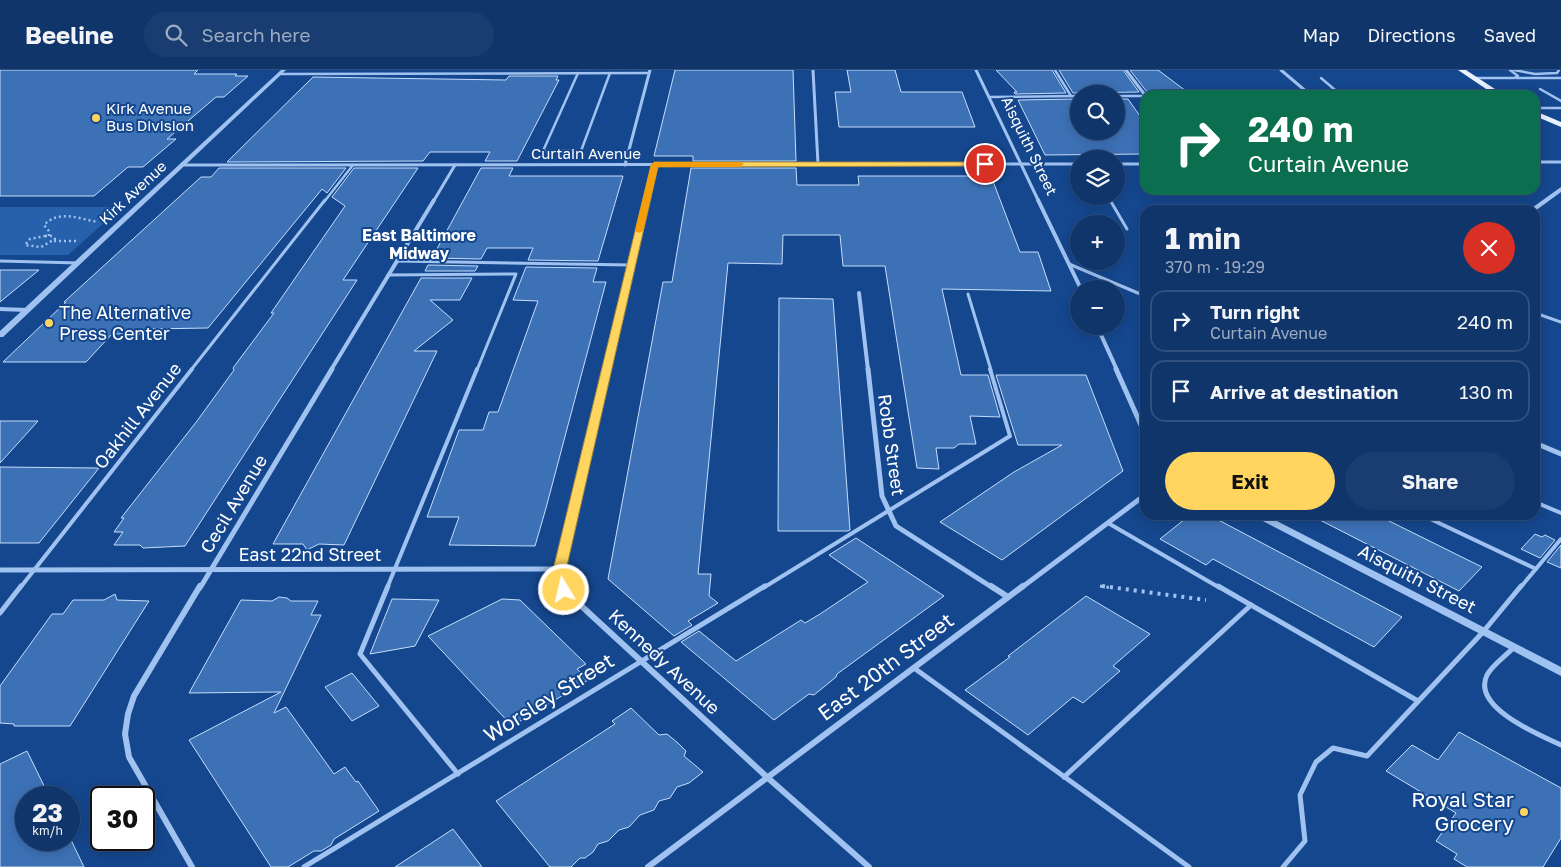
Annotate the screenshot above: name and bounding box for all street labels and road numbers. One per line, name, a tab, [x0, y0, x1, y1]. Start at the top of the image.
street label: Aisquith Street	[998, 93, 1062, 198]
street label: Curtain Avenue	[531, 144, 641, 162]
street label: Kirk Avenue	[95, 156, 170, 228]
street label: Oakhill Avenue	[89, 358, 186, 473]
street label: Robb Street	[874, 392, 910, 497]
street label: Cecil Avenue	[195, 450, 271, 557]
street label: Aisquith Street	[1355, 539, 1480, 617]
street label: East 22nd Street	[238, 543, 382, 565]
street label: Kennedy Avenue	[604, 604, 725, 719]
street label: East 20th Street	[812, 607, 958, 726]
street label: Worsley Street	[479, 647, 618, 748]

